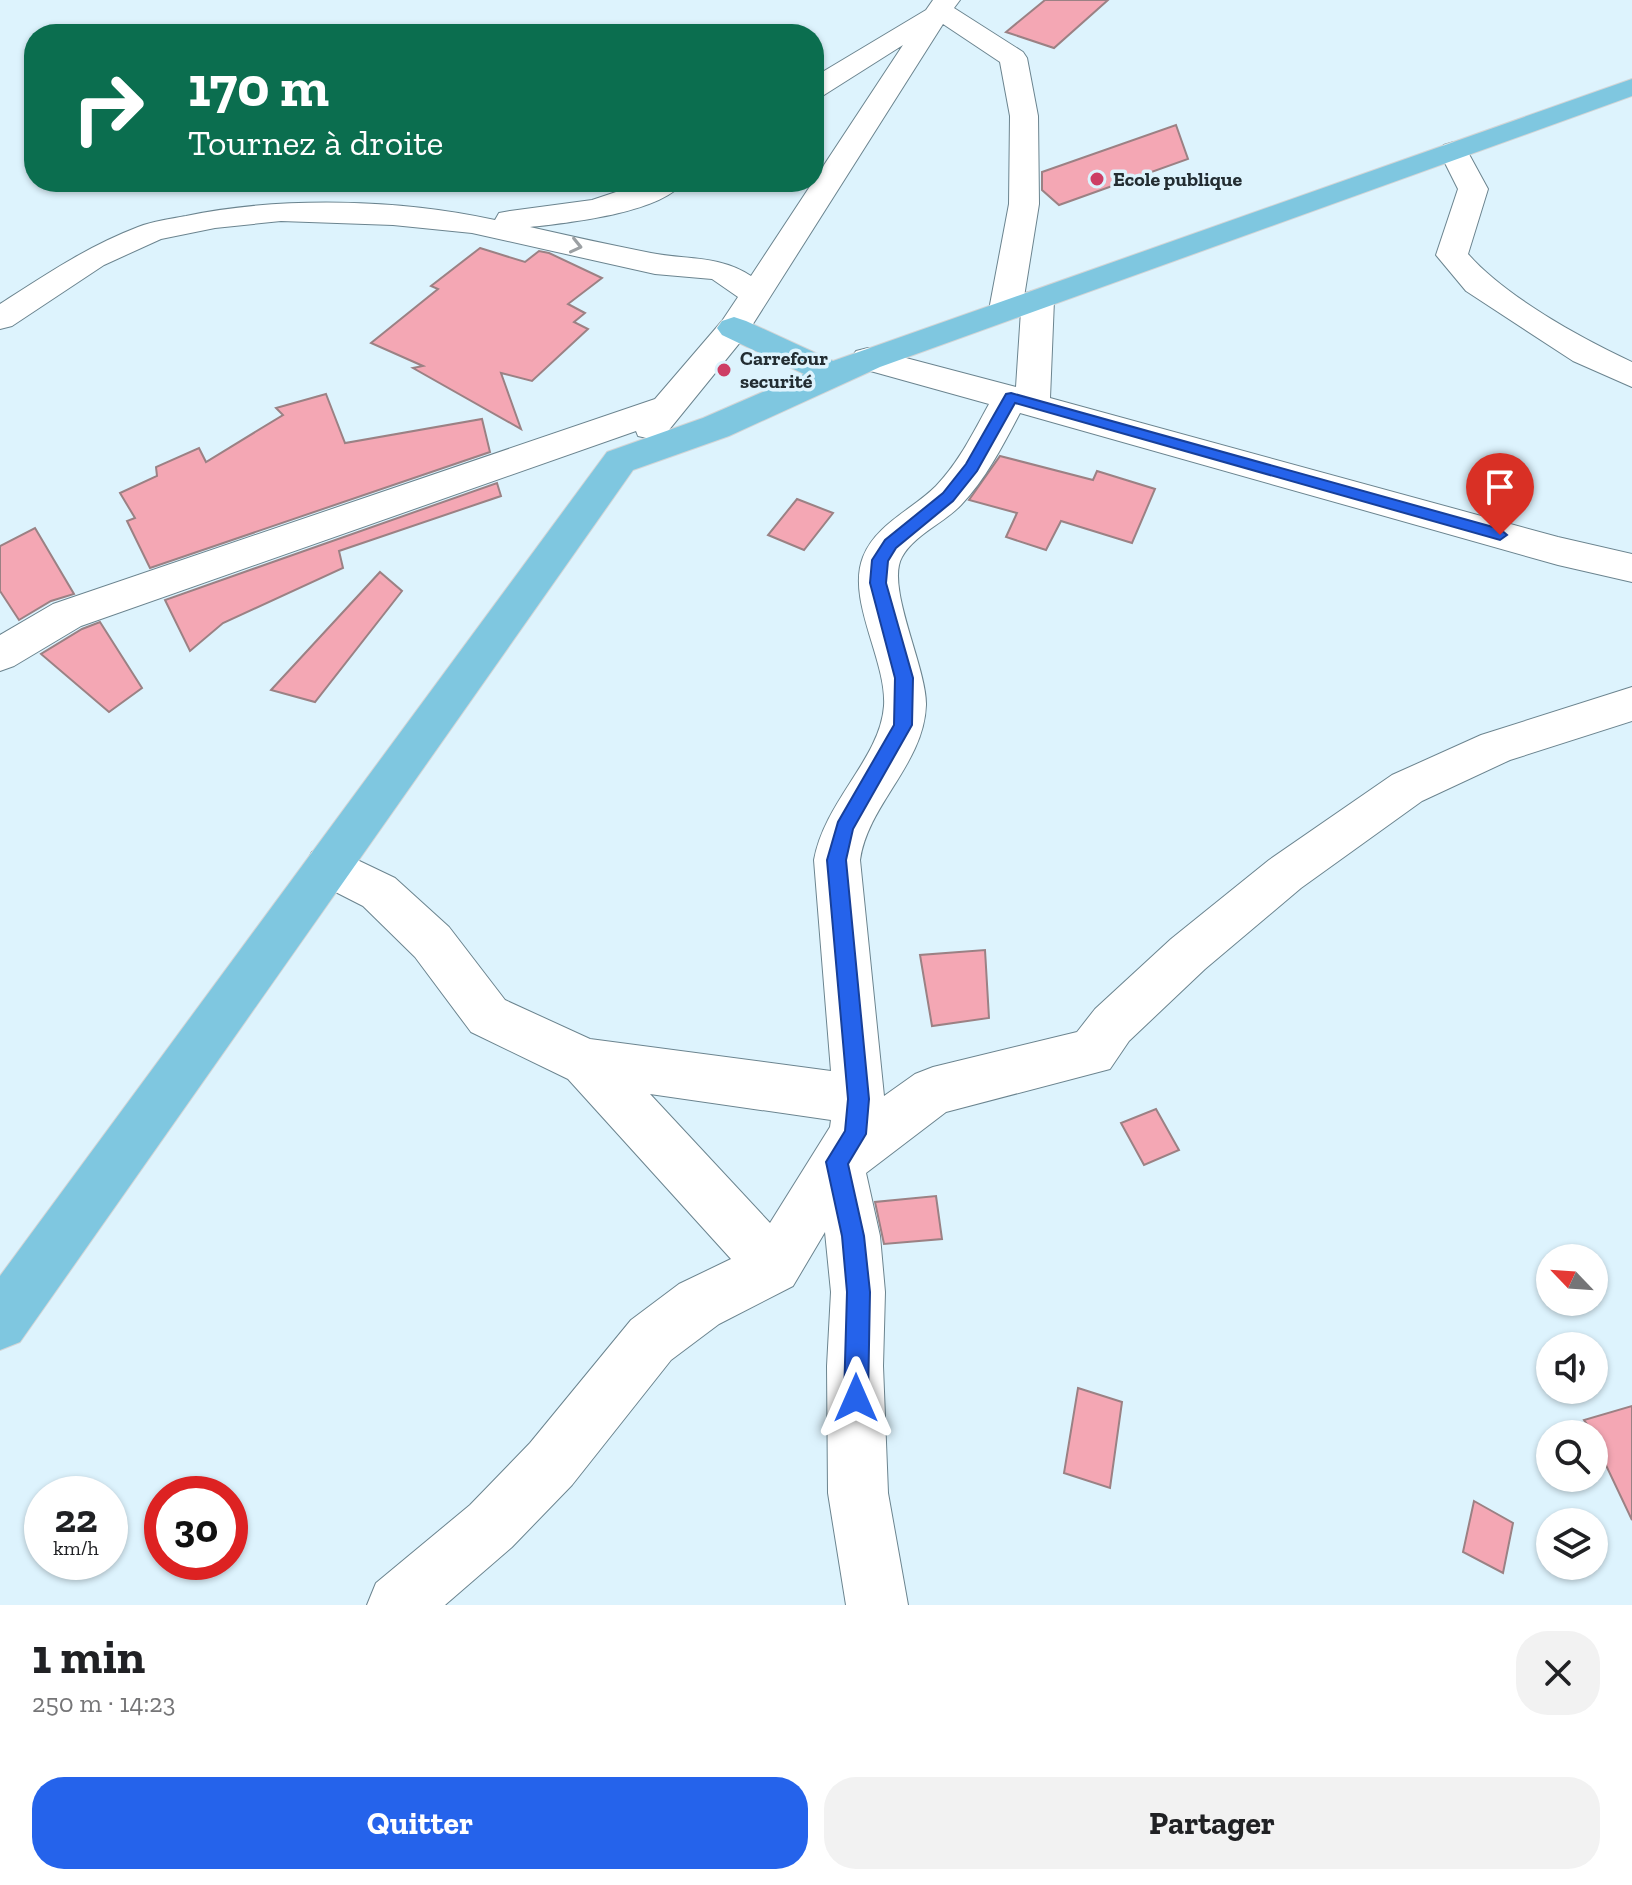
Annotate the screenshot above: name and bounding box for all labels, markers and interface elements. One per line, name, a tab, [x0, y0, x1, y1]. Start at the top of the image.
text: 170 m	[188, 53, 329, 120]
icon: right	[56, 56, 160, 160]
text: Tournez à droite	[188, 121, 444, 164]
place label: Ecole publique	[1113, 167, 1242, 191]
marker: Ecole publique	[1088, 170, 1106, 188]
one-way arrow	[569, 237, 582, 254]
place label: Carrefour securité	[740, 346, 828, 393]
marker: Carrefour securité	[715, 361, 733, 379]
pin	[1466, 453, 1534, 535]
icon: arrive	[1478, 465, 1522, 509]
north arrow	[1536, 1244, 1608, 1316]
map controls	[1536, 1244, 1608, 1580]
button: sound	[1536, 1332, 1608, 1404]
position arrow	[814, 1356, 898, 1440]
button: search	[1536, 1420, 1608, 1492]
speed limit sign: 30	[144, 1476, 248, 1580]
text: 22	[55, 1494, 97, 1542]
button: layers	[1536, 1508, 1608, 1580]
text: km/h	[53, 1536, 99, 1560]
text: 1 min	[32, 1628, 145, 1685]
button: close	[1516, 1631, 1600, 1715]
text: 250 m · 14:23	[32, 1687, 175, 1719]
button: Quitter	[32, 1777, 808, 1869]
button: Partager	[824, 1777, 1600, 1869]

